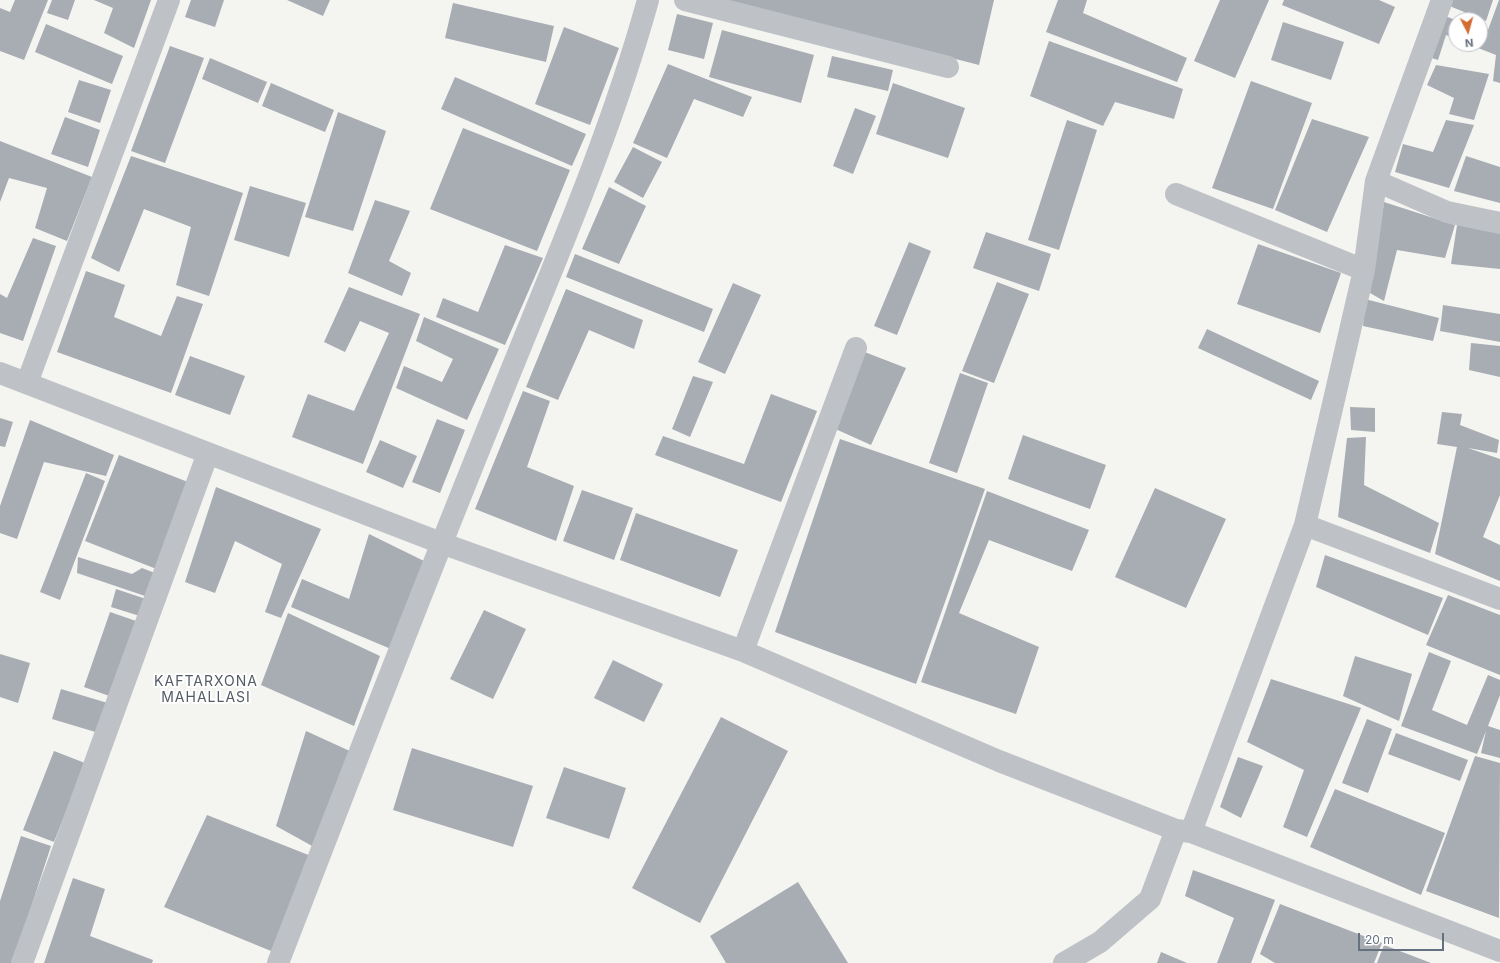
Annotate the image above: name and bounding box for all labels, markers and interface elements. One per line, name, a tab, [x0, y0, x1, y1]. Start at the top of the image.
north arrow	[1448, 12, 1488, 52]
text: N	[1464, 36, 1474, 50]
district label: KAFTARXONA MAHALLASI	[154, 674, 258, 706]
scale bar	[1360, 925, 1446, 951]
text: 20 m	[1365, 932, 1394, 947]

